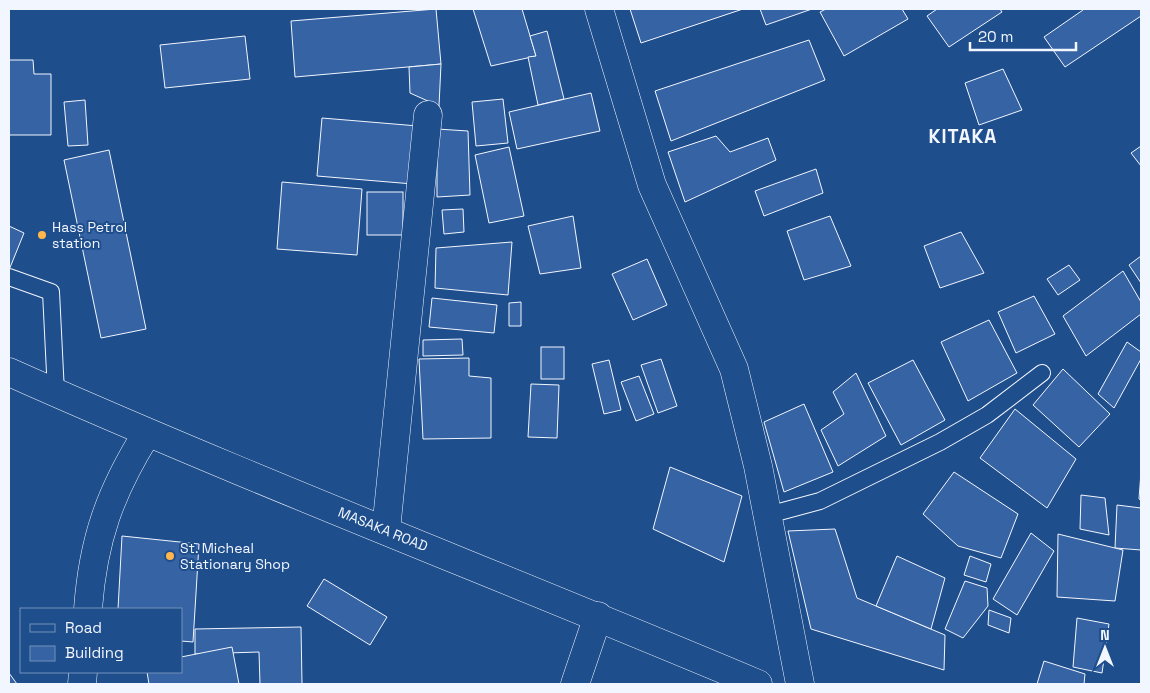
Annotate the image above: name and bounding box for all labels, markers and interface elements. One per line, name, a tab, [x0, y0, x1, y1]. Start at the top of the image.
scale bar	[970, 20, 1076, 52]
text: 20 m	[978, 27, 1013, 46]
district label: KITAKA	[929, 124, 997, 149]
place label: Hass Petrol station	[52, 218, 127, 252]
marker: Hass Petrol station	[36, 229, 48, 241]
street label: MASAKA ROAD	[335, 503, 431, 555]
place label: St. Micheal Stationary Shop	[180, 539, 290, 573]
marker: St. Micheal Stationary Shop	[164, 550, 176, 562]
legend	[20, 608, 182, 673]
text: Road	[65, 618, 102, 637]
north arrow	[1080, 623, 1130, 673]
text: N	[1100, 626, 1110, 644]
text: Building	[65, 643, 124, 662]

